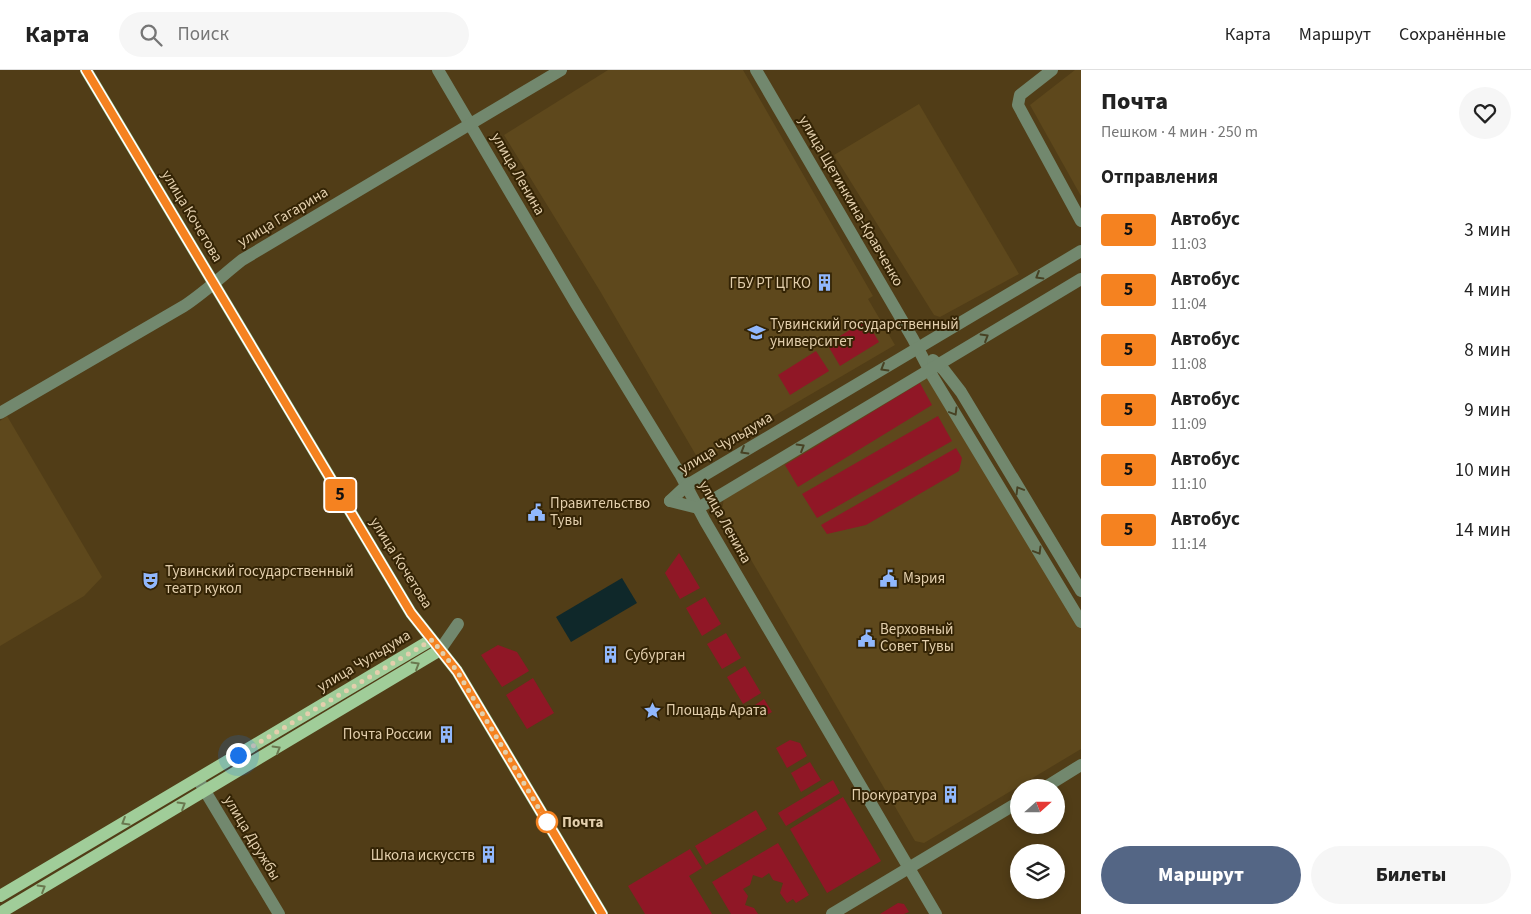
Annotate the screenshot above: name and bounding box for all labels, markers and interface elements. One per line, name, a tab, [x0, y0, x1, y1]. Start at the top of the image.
search box	[119, 12, 469, 57]
text: Карта	[25, 17, 89, 52]
icon: search	[137, 21, 165, 49]
text: Поиск	[177, 21, 229, 48]
text: Карта	[1225, 22, 1271, 47]
text: Маршрут	[1299, 22, 1371, 47]
text: Сохранённые	[1399, 22, 1506, 47]
text: Почта	[1101, 84, 1168, 119]
button: heart	[1459, 87, 1511, 139]
street label: улица Щетинкина-Кравченко	[793, 112, 909, 290]
text: Пешком · 4 мин · 250 m	[1101, 121, 1258, 143]
street label: улица Ленина	[486, 129, 550, 219]
text: Отправления	[1101, 164, 1218, 191]
street label: улица Кочетова	[156, 166, 228, 266]
street label: улица Гагарина	[234, 182, 332, 252]
text: Автобус	[1171, 206, 1240, 233]
text: 5	[1124, 217, 1133, 242]
text: 3 мин	[1464, 217, 1511, 244]
text: 11:03	[1171, 233, 1207, 255]
text: Автобус	[1171, 266, 1240, 293]
one-way arrow	[1036, 270, 1045, 280]
place label: ГБУ РТ ЦГКО	[729, 273, 811, 294]
building icon: ГБУ РТ ЦГКО	[815, 273, 835, 293]
text: 5	[1124, 277, 1133, 302]
text: 4 мин	[1464, 277, 1511, 304]
text: 11:04	[1171, 293, 1207, 315]
place label: Тувинский государственный университет	[770, 314, 959, 352]
school or university icon: Тувинский государственный университет	[746, 323, 766, 343]
text: Автобус	[1171, 326, 1240, 353]
one-way arrow	[979, 333, 988, 343]
text: 5	[1124, 337, 1133, 362]
text: 8 мин	[1464, 337, 1511, 364]
text: 11:08	[1171, 353, 1207, 375]
one-way arrow	[881, 361, 890, 371]
text: Автобус	[1171, 386, 1240, 413]
text: 5	[1124, 397, 1133, 422]
text: 9 мин	[1464, 397, 1511, 424]
one-way arrow	[948, 406, 958, 415]
street label: улица Чульдума	[675, 407, 777, 479]
text: 11:09	[1171, 413, 1207, 435]
one-way arrow	[741, 444, 750, 454]
one-way arrow	[795, 444, 804, 454]
text: Автобус	[1171, 446, 1240, 473]
text: 5	[1124, 457, 1133, 482]
text: 10 мин	[1455, 457, 1511, 484]
text: 11:10	[1171, 473, 1207, 495]
street label: улица Ленина	[693, 477, 757, 567]
line badge: 5	[324, 479, 356, 511]
text: 5	[335, 482, 345, 507]
one-way arrow	[1016, 486, 1026, 495]
place label: Правительство Тувы	[550, 493, 650, 531]
public building icon: Правительство Тувы	[526, 502, 546, 522]
text: Автобус	[1171, 506, 1240, 533]
street label: улица Кочетова	[365, 513, 437, 613]
text: 5	[1124, 517, 1133, 542]
text: 14 мин	[1455, 517, 1511, 544]
text: 11:14	[1171, 533, 1207, 555]
one-way arrow	[1032, 546, 1042, 555]
place label: Тувинский государственный театр кукол	[165, 561, 354, 599]
public building icon: Мэрия	[879, 568, 899, 588]
place label: Мэрия	[903, 568, 945, 589]
theatre icon: Тувинский государственный театр кукол	[141, 570, 161, 590]
place label: Верховный Совет Тувы	[880, 619, 954, 657]
street label: улица Чульдума	[313, 625, 415, 697]
public building icon: Верховный Совет Тувы	[856, 628, 876, 648]
building icon: Субурган	[601, 645, 621, 665]
place label: Субурган	[625, 645, 685, 666]
one-way arrow	[411, 661, 420, 671]
place icon: Площадь Арата	[642, 700, 662, 720]
place label: Площадь Арата	[666, 700, 767, 721]
place label: Почта России	[343, 724, 432, 745]
building icon: Почта России	[436, 724, 456, 744]
your location	[226, 743, 251, 768]
one-way arrow	[271, 745, 280, 755]
north arrow	[1010, 779, 1065, 834]
map controls	[1010, 779, 1065, 899]
place label: Прокуратура	[852, 785, 937, 806]
building icon: Прокуратура	[941, 785, 961, 805]
street label: улица Дружбы	[218, 792, 286, 884]
one-way arrow	[176, 802, 185, 812]
marker: Почта	[536, 811, 558, 833]
place label: Почта	[562, 812, 604, 833]
one-way arrow	[122, 815, 131, 825]
button: layers	[1010, 844, 1065, 899]
place label: Школа искусств	[371, 845, 475, 866]
building icon: Школа искусств	[479, 845, 499, 865]
button: Маршрут	[1101, 846, 1301, 904]
button: Билеты	[1311, 846, 1511, 904]
one-way arrow	[37, 884, 46, 894]

